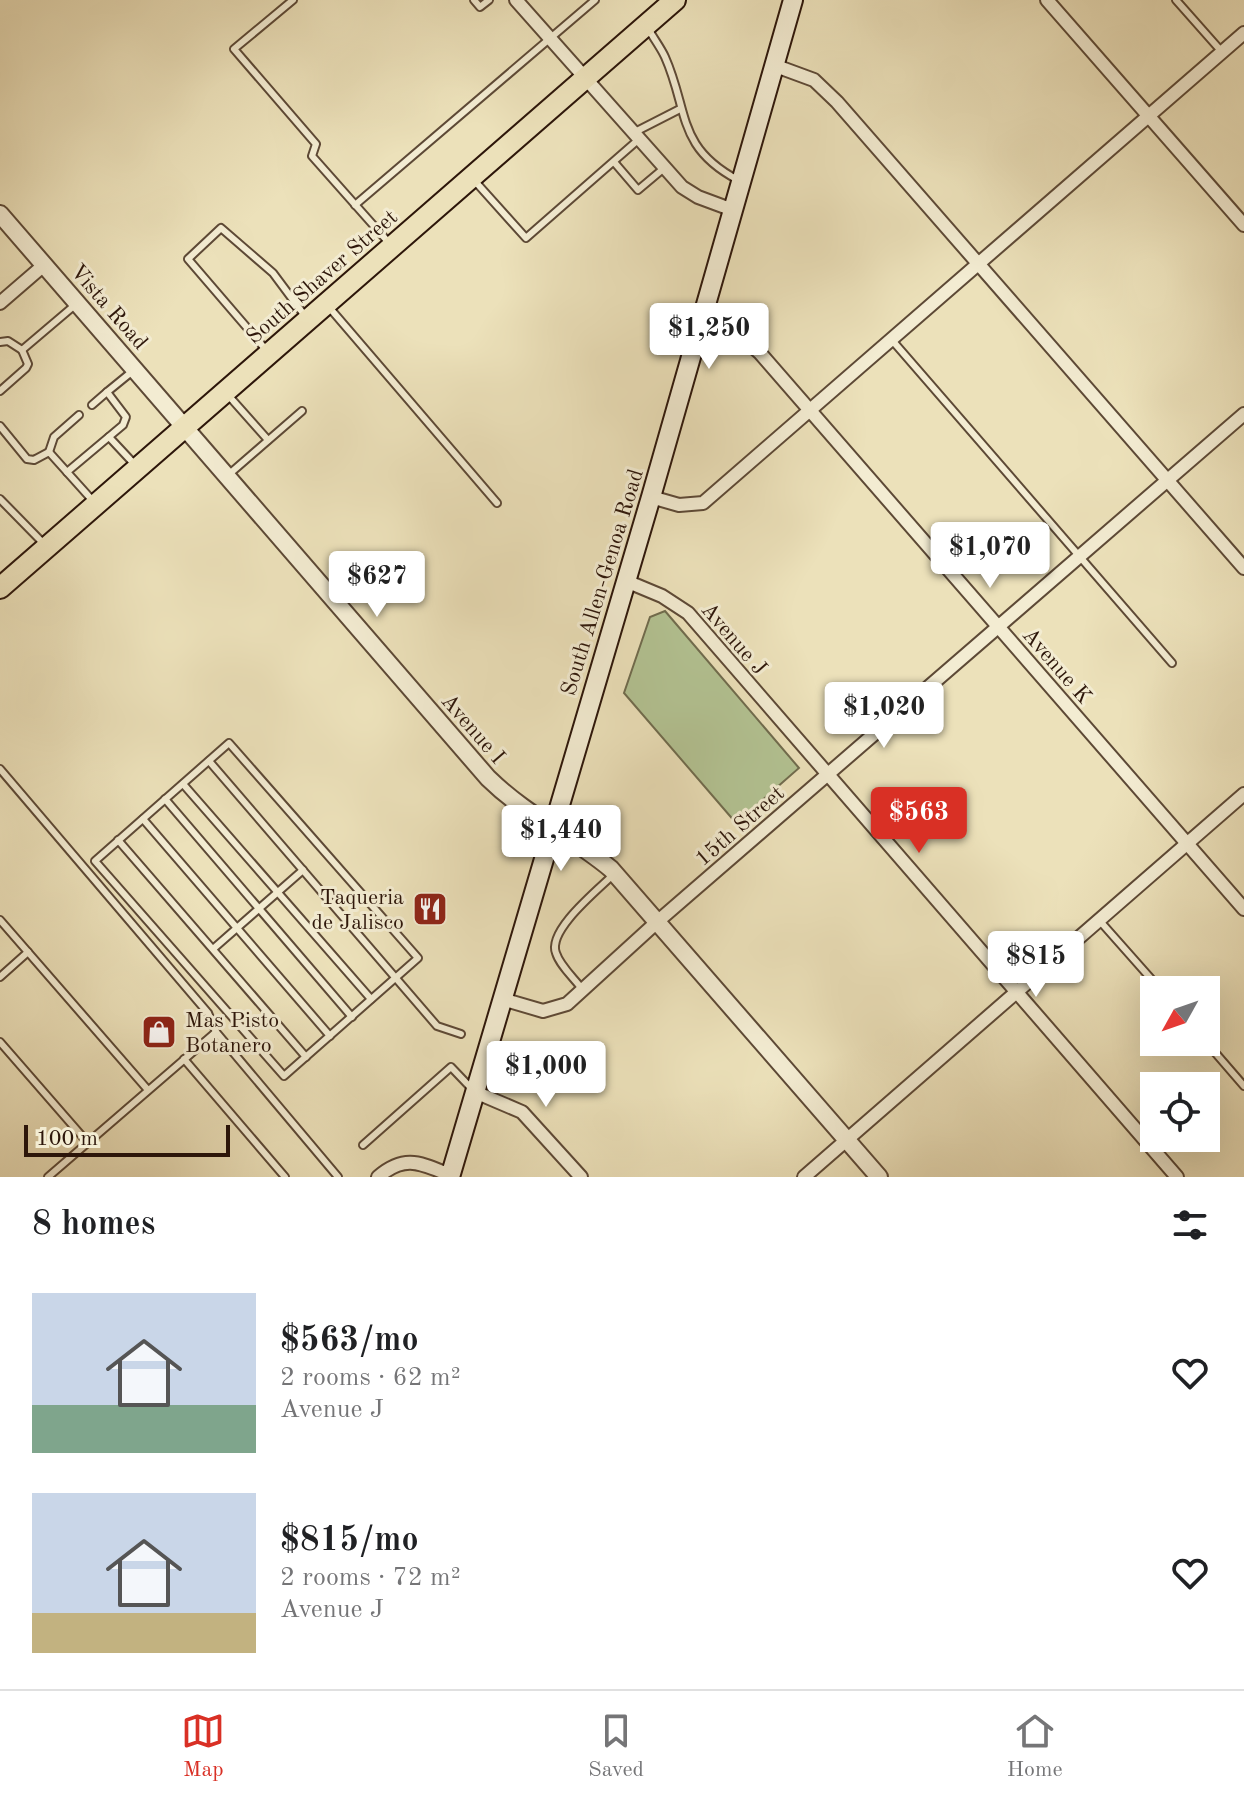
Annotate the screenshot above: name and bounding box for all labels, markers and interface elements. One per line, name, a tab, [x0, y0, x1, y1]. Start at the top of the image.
street label: South Shaver Street	[243, 206, 402, 349]
street label: Vista Road	[66, 260, 151, 354]
pin: $1,250	[644, 303, 774, 371]
text: $1,250	[668, 316, 750, 342]
street label: South Allen-Genoa Road	[558, 467, 648, 699]
pin: $1,070	[925, 522, 1055, 590]
text: $1,070	[949, 535, 1031, 561]
pin: $627	[330, 551, 424, 619]
text: $627	[347, 564, 407, 590]
street label: Avenue J	[696, 599, 771, 680]
street label: Avenue K	[1018, 624, 1095, 708]
pin: $1,020	[819, 682, 949, 750]
street label: Avenue I	[436, 690, 509, 768]
text: $1,020	[843, 695, 925, 721]
street label: 15th Street	[692, 782, 789, 871]
pin: $563	[872, 787, 966, 855]
text: $563	[889, 800, 949, 826]
pin: $1,440	[496, 805, 626, 873]
text: $1,440	[520, 818, 602, 844]
place label: Taqueria de Jalisco	[312, 887, 404, 934]
restaurant icon: Taqueria de Jalisco	[411, 890, 449, 928]
pin: $815	[989, 931, 1083, 999]
text: $815	[1006, 944, 1066, 970]
north arrow	[1140, 976, 1220, 1056]
map controls	[1140, 976, 1220, 1152]
place label: Mas Pisto Botanero	[185, 1010, 279, 1057]
shop icon: Mas Pisto Botanero	[140, 1013, 178, 1051]
pin: $1,000	[481, 1041, 611, 1109]
text: $1,000	[505, 1054, 587, 1080]
button: locate	[1140, 1072, 1220, 1152]
scale bar	[24, 1121, 230, 1157]
text: 100 m	[36, 1128, 98, 1150]
icon: filters	[1168, 1203, 1212, 1247]
text: 8 homes	[32, 1208, 155, 1242]
text: $563/mo	[280, 1324, 419, 1358]
icon: home	[96, 1325, 192, 1421]
icon: heart	[1168, 1351, 1212, 1395]
text: 2 rooms · 62 m²	[280, 1365, 461, 1391]
text: Avenue J	[280, 1397, 384, 1423]
text: $815/mo	[280, 1524, 419, 1558]
icon: home	[96, 1525, 192, 1621]
icon: heart	[1168, 1551, 1212, 1595]
text: 2 rooms · 72 m²	[280, 1565, 461, 1591]
text: Avenue J	[280, 1597, 384, 1623]
tab: Map	[181, 1709, 225, 1784]
tab: Saved	[588, 1709, 644, 1784]
tab: Home	[1007, 1709, 1063, 1784]

